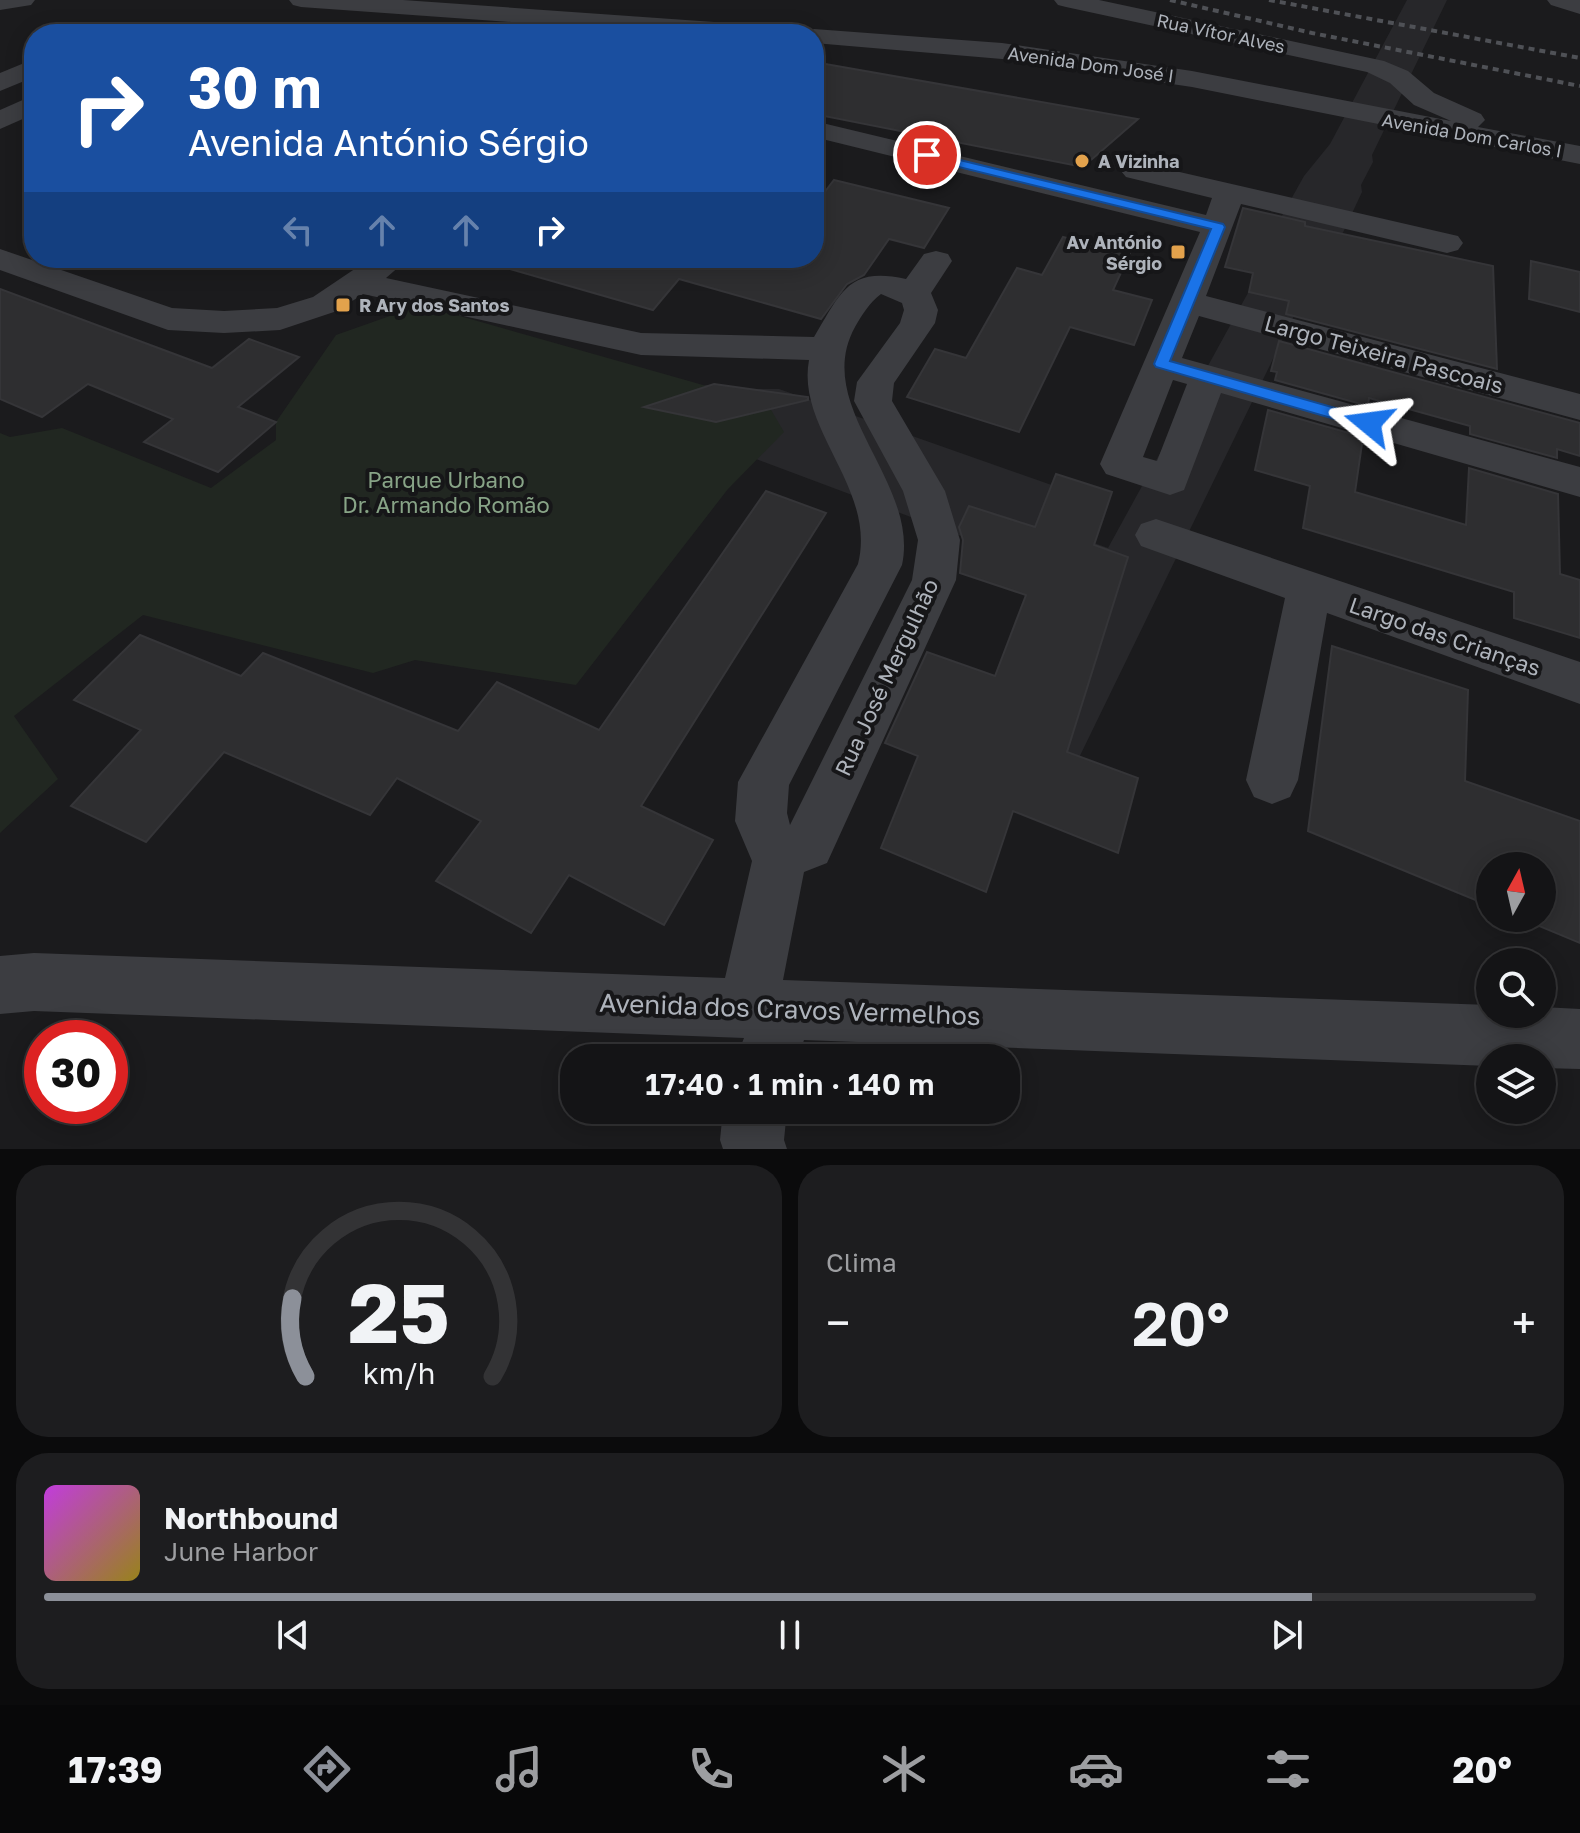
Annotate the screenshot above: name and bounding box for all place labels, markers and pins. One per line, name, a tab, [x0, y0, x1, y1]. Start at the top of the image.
pin	[893, 121, 961, 189]
place label: A Vizinha	[1098, 150, 1179, 172]
marker: A Vizinha	[1073, 152, 1091, 170]
place label: Av António Sérgio	[1067, 231, 1162, 274]
marker: Av António Sérgio	[1169, 243, 1187, 261]
place label: R Ary dos Santos	[359, 294, 509, 316]
marker: R Ary dos Santos	[334, 296, 352, 314]

